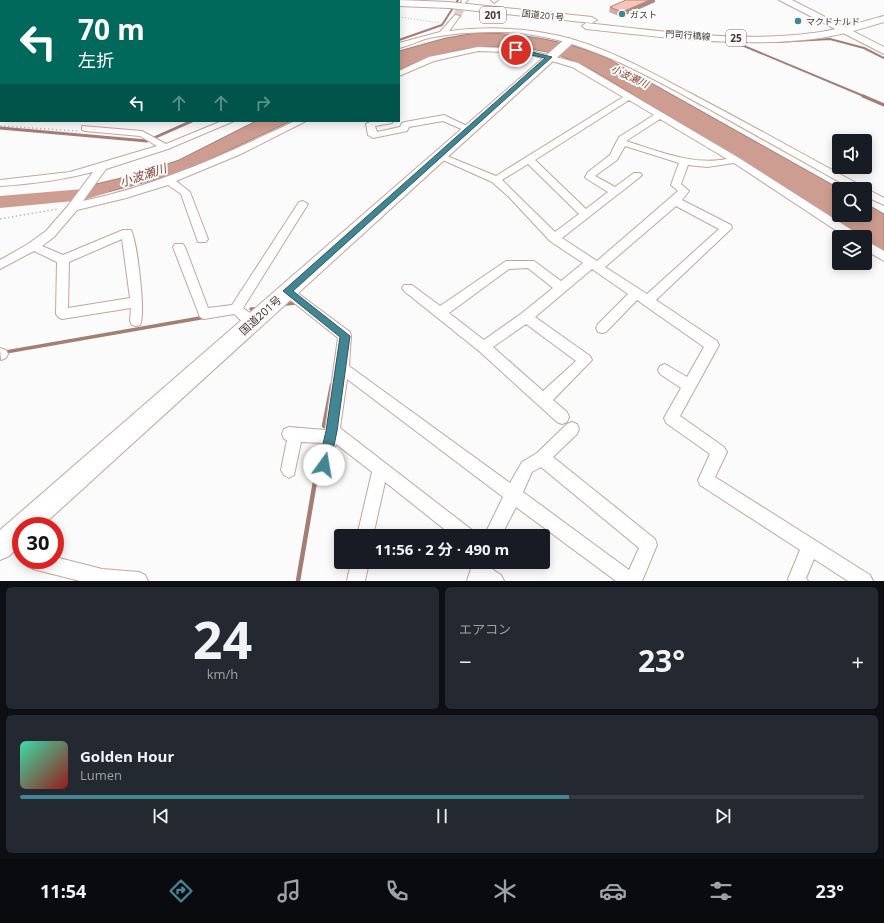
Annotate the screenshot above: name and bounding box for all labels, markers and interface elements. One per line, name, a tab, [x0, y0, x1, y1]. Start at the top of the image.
street label: 国道201号	[521, 6, 565, 24]
road number: 201	[480, 7, 506, 23]
place label: ガスト	[630, 8, 657, 21]
marker: ガスト	[617, 9, 627, 19]
text: 70 m	[78, 10, 145, 48]
place label: マクドナルド	[806, 15, 860, 28]
icon: left	[12, 16, 64, 68]
marker: マクドナルド	[793, 16, 803, 26]
street label: 門司行橋線	[665, 27, 712, 43]
road number: 25	[726, 30, 746, 46]
pin	[499, 33, 533, 67]
icon: arrive	[505, 39, 527, 61]
text: 左折	[78, 48, 114, 72]
water label: 小波瀬川	[609, 61, 652, 91]
icon: left	[126, 92, 148, 114]
icon: ahead	[168, 92, 190, 114]
icon: ahead	[210, 92, 232, 114]
icon: right	[252, 92, 274, 114]
map controls	[832, 134, 872, 270]
button: sound	[832, 134, 872, 174]
water label: 小波瀬川	[118, 159, 170, 191]
button: search	[832, 182, 872, 222]
button: layers	[832, 230, 872, 270]
street label: 国道201号	[236, 292, 284, 338]
position arrow	[303, 444, 345, 486]
speed limit sign: 30	[12, 517, 64, 569]
text: 11:56 · 2 分 · 490 m	[375, 539, 509, 559]
text: 24	[193, 603, 252, 674]
text: エアコン	[459, 620, 511, 638]
text: 23°	[638, 640, 685, 681]
text: −	[459, 646, 472, 676]
text: +	[851, 646, 864, 676]
text: km/h	[207, 665, 238, 683]
text: Golden Hour	[80, 746, 174, 766]
text: Lumen	[80, 766, 122, 784]
icon: previous	[150, 805, 172, 827]
icon: pause	[431, 805, 453, 827]
icon: next	[712, 805, 734, 827]
icon: directions	[167, 877, 195, 905]
icon: music	[275, 877, 303, 905]
icon: phone	[383, 877, 411, 905]
icon: climate	[491, 877, 519, 905]
icon: car	[599, 877, 627, 905]
icon: filters	[707, 877, 735, 905]
text: 11:54	[40, 879, 86, 903]
text: 23°	[816, 879, 844, 903]

